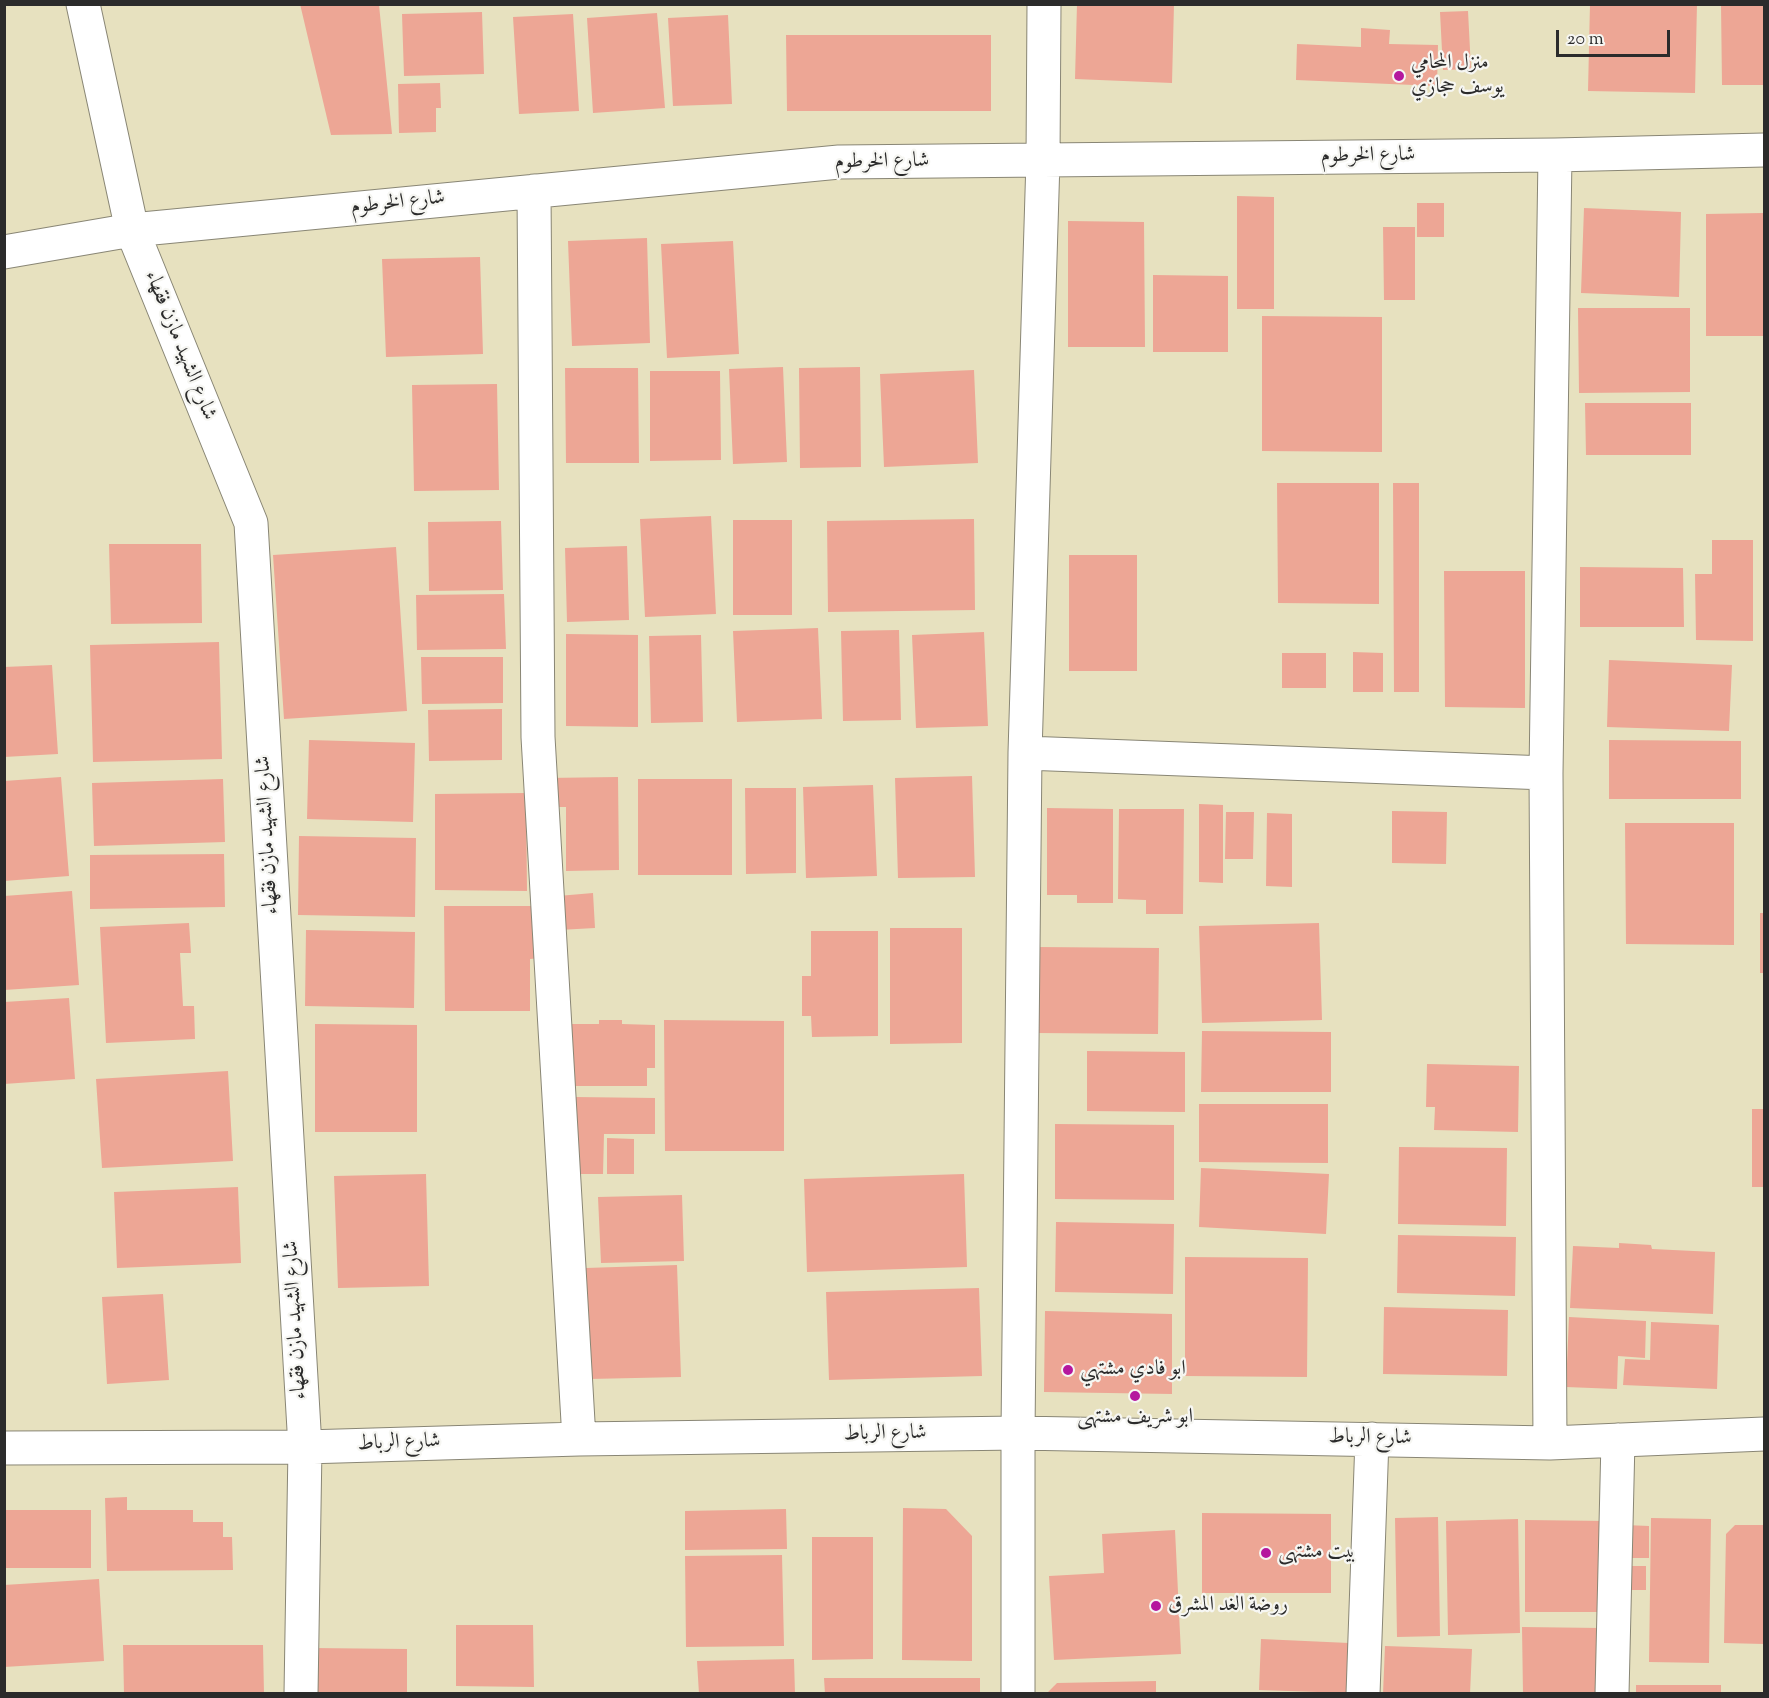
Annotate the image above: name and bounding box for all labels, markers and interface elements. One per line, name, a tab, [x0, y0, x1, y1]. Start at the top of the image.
scale bar	[1559, 18, 1673, 56]
text: 20 m	[1567, 27, 1604, 53]
place label: منزل المحامي يوسف حجازي	[1411, 51, 1504, 101]
marker: منزل المحامي يوسف حجازي	[1392, 69, 1406, 83]
street label: شارع الخرطوم	[1320, 144, 1416, 170]
street label: شارع الخرطوم	[834, 150, 930, 176]
street label: شارع الخرطوم	[350, 187, 446, 221]
street label: شارع الشهيد مازن فقهاء	[137, 267, 221, 425]
street label: شارع الشهيد مازن فقهاء	[252, 755, 286, 915]
street label: شارع الشهيد مازن فقهاء	[280, 1240, 314, 1400]
place label: ابو فادي مشتهي	[1080, 1357, 1186, 1383]
marker: ابو فادي مشتهي	[1061, 1363, 1075, 1377]
marker: ابو شريف مشتهى	[1128, 1389, 1142, 1403]
place label: ابو شريف مشتهى	[1077, 1405, 1193, 1431]
street label: شارع الرباط	[843, 1422, 927, 1448]
street label: شارع الرباط	[1328, 1426, 1412, 1452]
street label: شارع الرباط	[357, 1430, 441, 1458]
place label: بيت مشتهى	[1278, 1540, 1356, 1566]
marker: بيت مشتهى	[1259, 1546, 1273, 1560]
place label: روضة الغد المشرق	[1168, 1593, 1288, 1619]
marker: روضة الغد المشرق	[1149, 1599, 1163, 1613]

